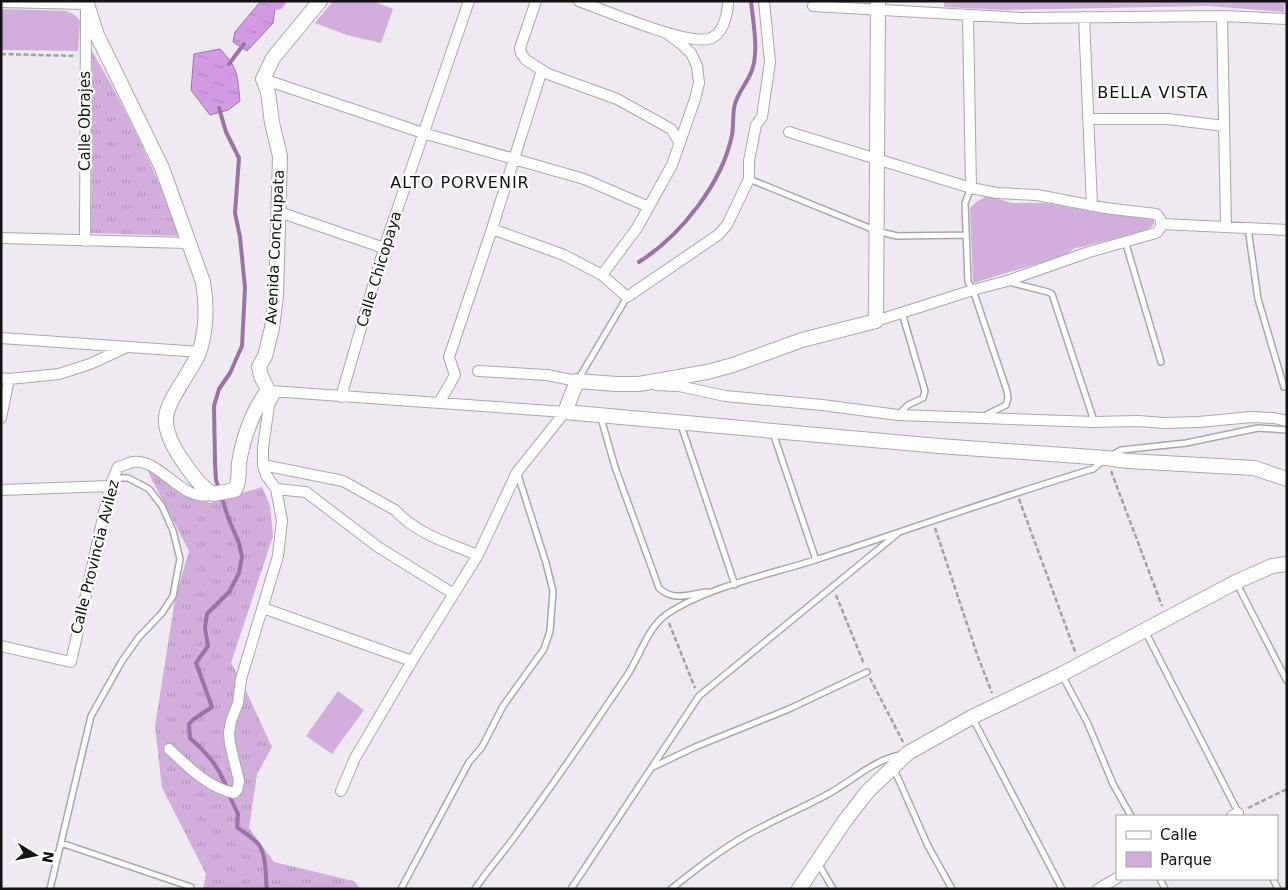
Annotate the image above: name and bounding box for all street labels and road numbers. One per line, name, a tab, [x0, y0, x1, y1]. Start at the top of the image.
street label: Calle Obrajes	[76, 71, 94, 171]
street label: Avenida Conchupata	[262, 169, 288, 325]
street label: Calle Chicopaya	[353, 209, 405, 329]
street label: Calle Provincia Avilez	[67, 478, 123, 636]

